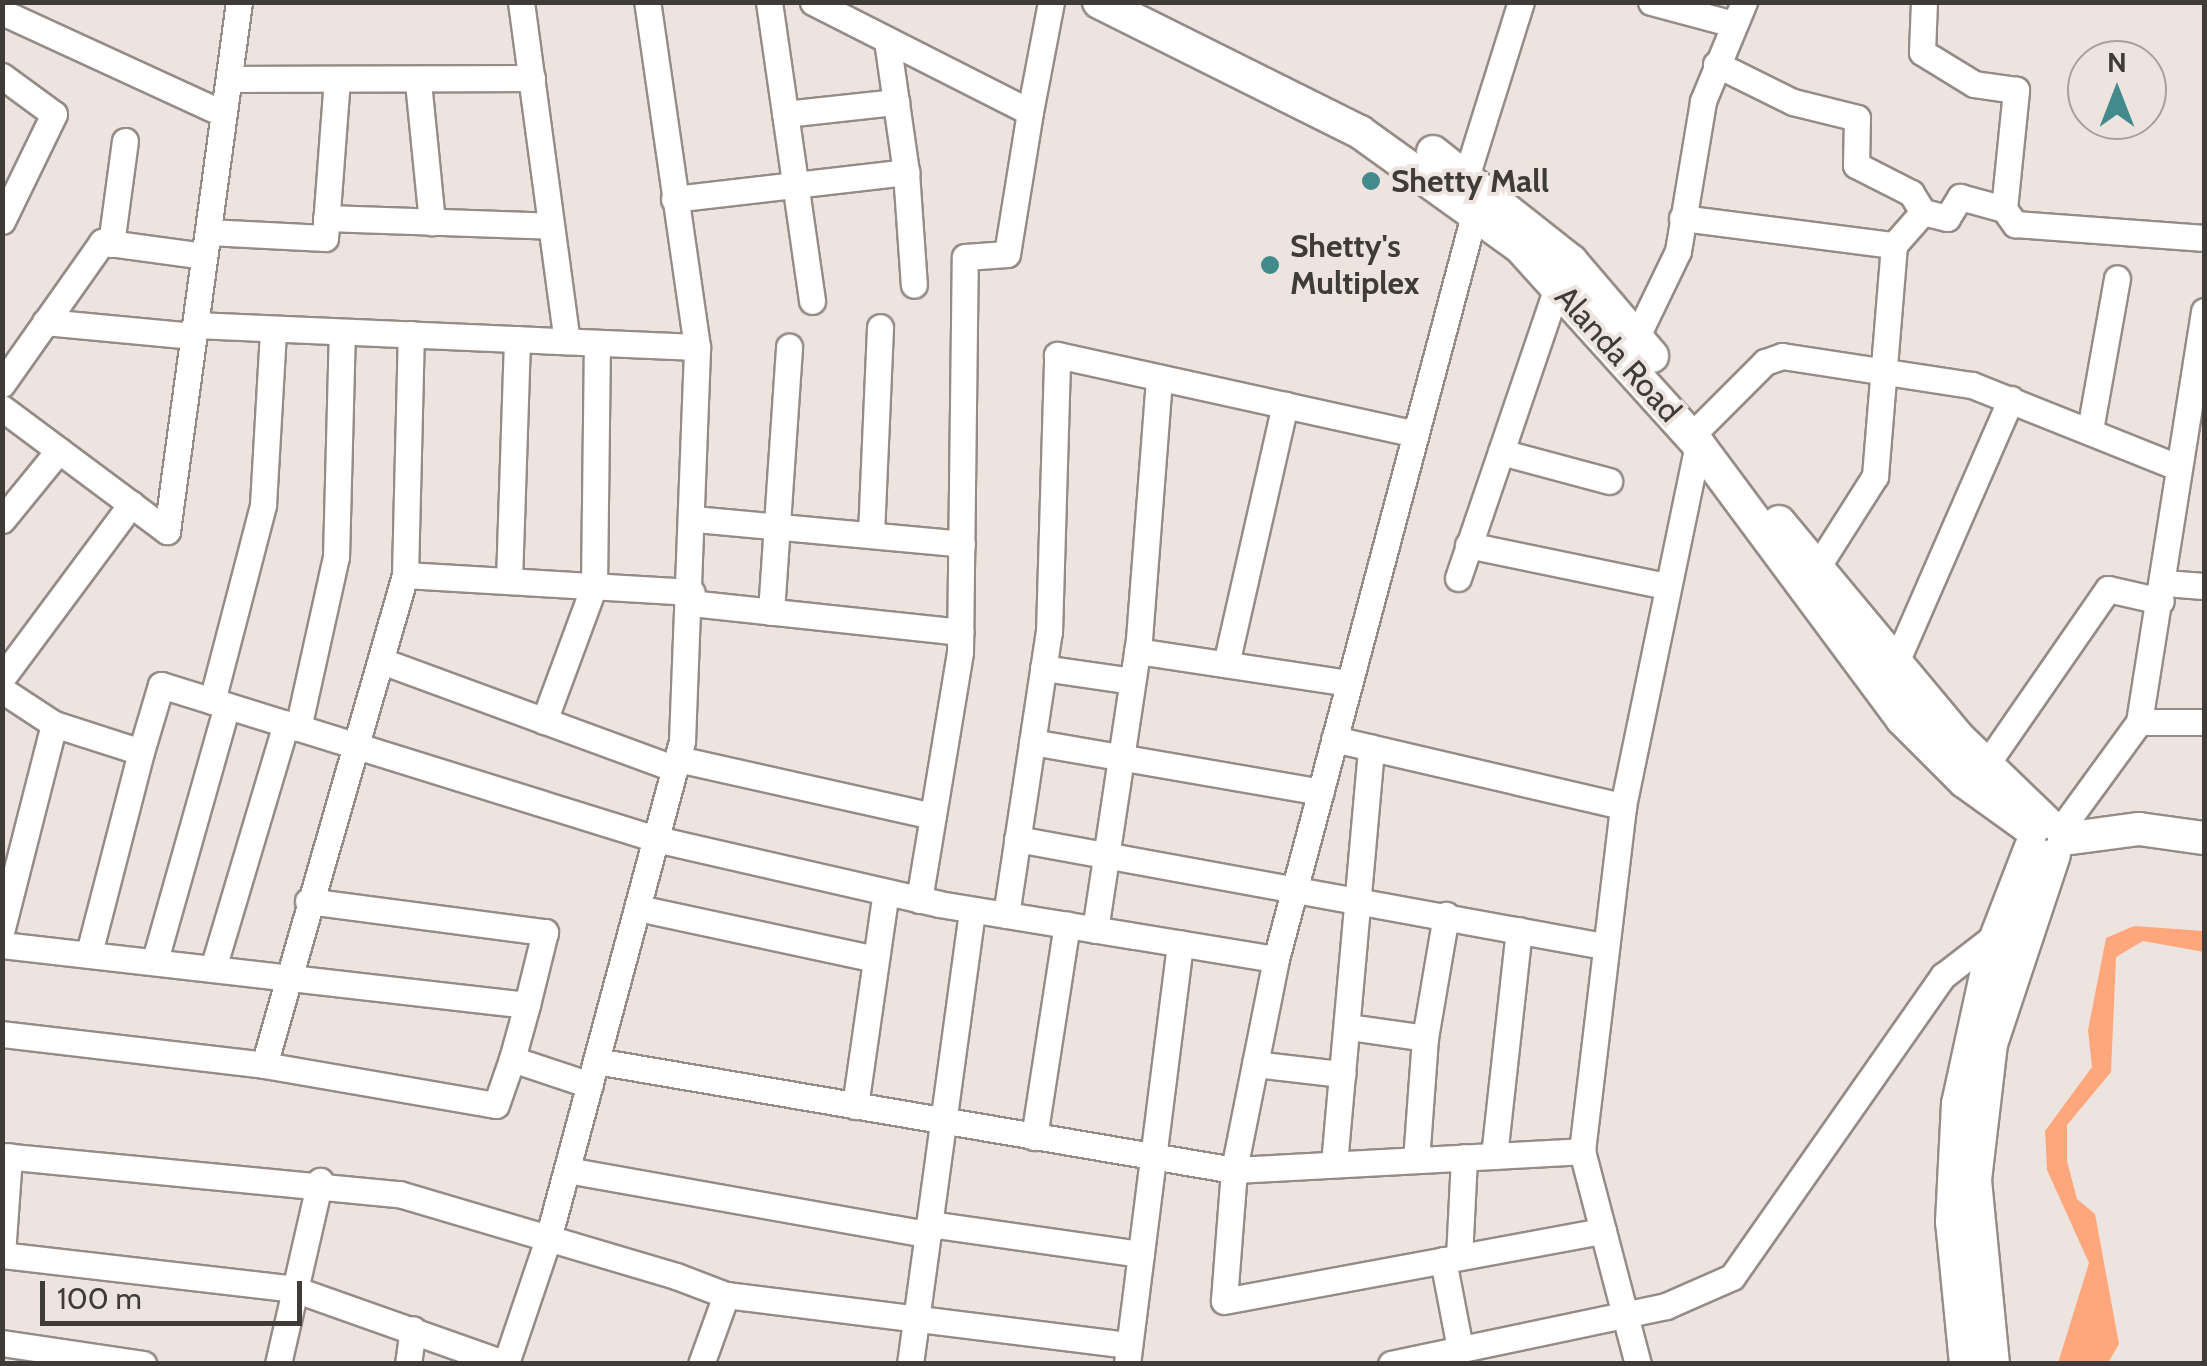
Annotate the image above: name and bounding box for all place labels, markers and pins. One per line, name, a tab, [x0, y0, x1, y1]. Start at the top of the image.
place label: Shetty Mall	[1391, 162, 1549, 200]
marker: Shetty Mall	[1360, 170, 1382, 192]
place label: Shetty's Multiplex	[1290, 228, 1420, 303]
marker: Shetty's Multiplex	[1259, 254, 1281, 276]

